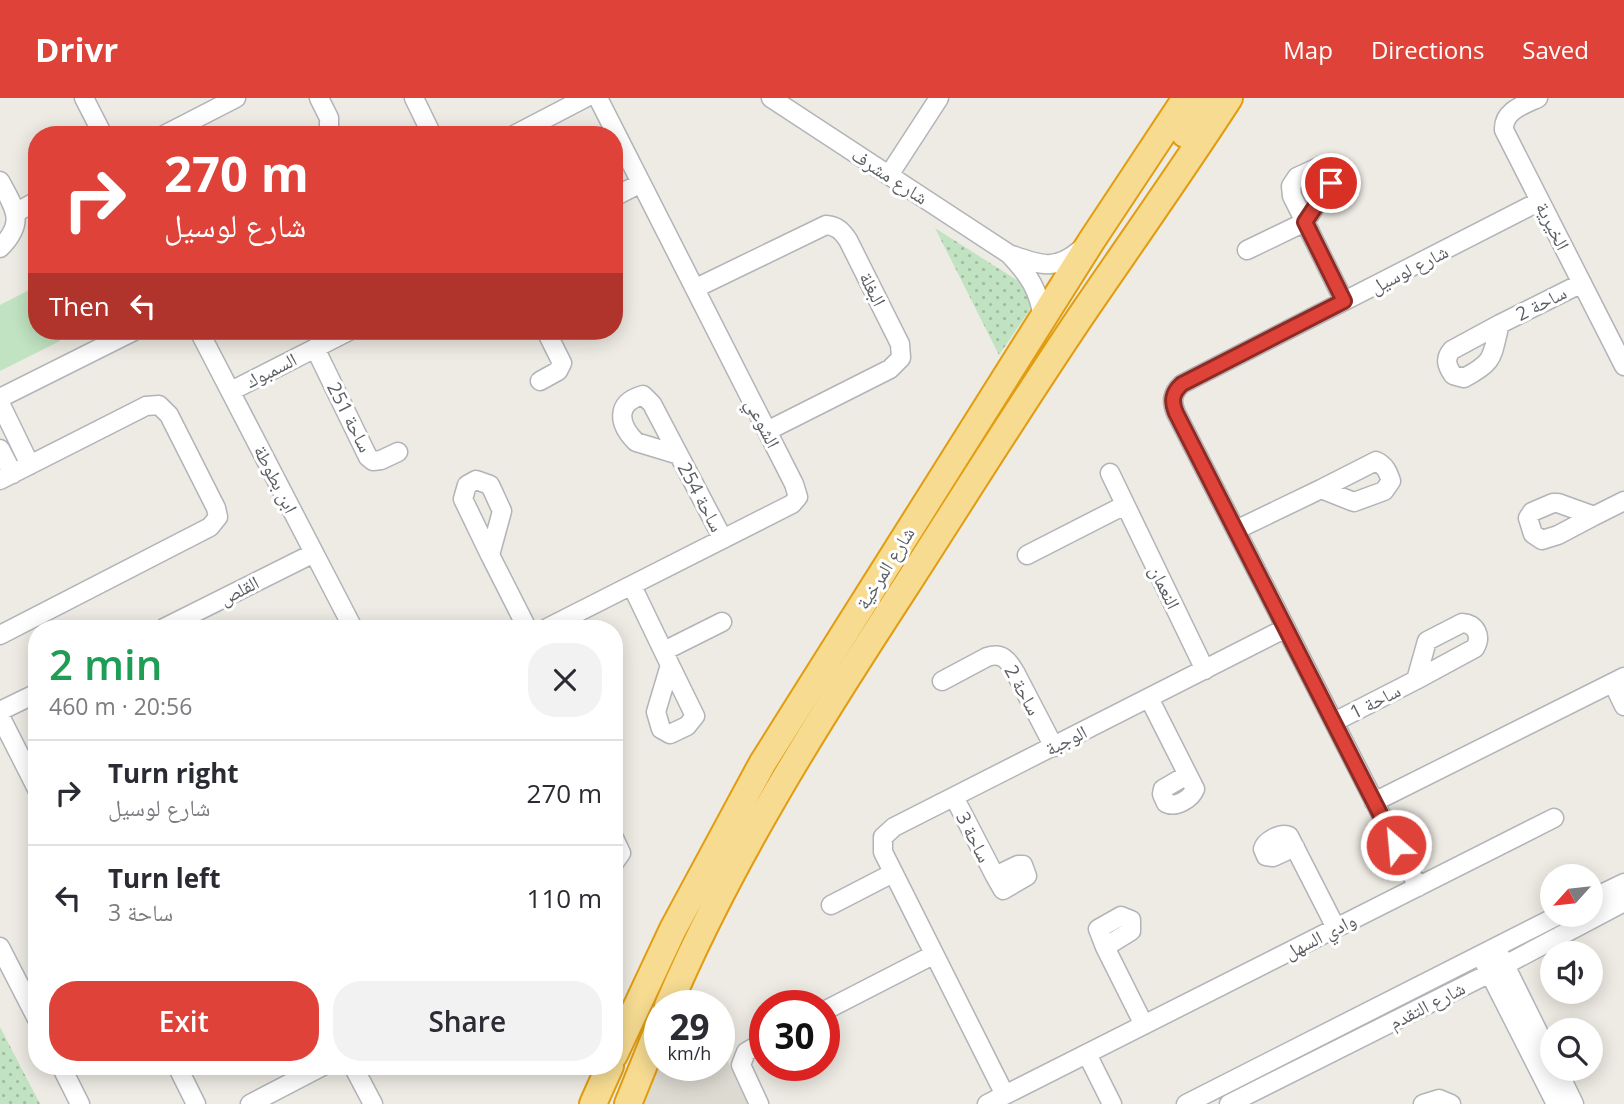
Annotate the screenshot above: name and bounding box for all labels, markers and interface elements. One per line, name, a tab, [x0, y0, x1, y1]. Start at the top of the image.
text: Drivr	[35, 27, 118, 72]
text: Map	[1283, 33, 1333, 66]
text: Directions	[1371, 33, 1484, 66]
text: Saved	[1522, 33, 1589, 66]
text: 270 m	[164, 140, 309, 206]
street label: شارع مشرف	[847, 142, 933, 210]
pin	[1301, 153, 1361, 213]
icon: right	[49, 154, 140, 245]
icon: arrive	[1312, 164, 1350, 202]
street label: الخيرية	[1530, 197, 1576, 255]
text: شارع لوسيل	[164, 203, 306, 246]
street label: شارع لوسيل	[1365, 238, 1453, 300]
street label: البغلة	[853, 267, 893, 311]
street label: ساحة 2	[1511, 279, 1571, 327]
icon: left	[124, 287, 162, 325]
text: Then	[49, 288, 110, 324]
street label: السمبوك	[241, 346, 301, 394]
street label: ساحة 251	[321, 377, 379, 457]
street label: الشوعي	[737, 394, 787, 454]
street label: ابن بطوطة	[248, 441, 304, 517]
street label: ساحة 254	[672, 458, 730, 536]
street label: شارع المرخية	[849, 522, 921, 614]
street label: النعمان	[1143, 561, 1187, 613]
street label: القلص	[215, 569, 263, 611]
text: 2 min	[49, 635, 162, 692]
button: close	[528, 643, 602, 717]
street label: ساحة 2	[999, 660, 1047, 720]
street label: ساحة 1	[1345, 677, 1405, 725]
text: 460 m · 20:56	[49, 690, 192, 722]
street label: الوجبة	[1041, 719, 1091, 761]
text: Turn right	[108, 755, 239, 791]
icon: right	[49, 774, 87, 812]
text: 270 m	[527, 775, 602, 811]
text: شارع لوسيل	[108, 791, 210, 823]
street label: ساحة 3	[950, 807, 998, 867]
position arrow	[1359, 808, 1433, 882]
text: Turn left	[108, 860, 220, 896]
north arrow	[1540, 864, 1603, 928]
map controls	[1540, 864, 1603, 1081]
icon: left	[49, 879, 87, 917]
text: 110 m	[527, 880, 602, 916]
text: ساحة 3	[108, 896, 173, 928]
street label: وادي السهل	[1280, 907, 1362, 968]
button: sound	[1540, 941, 1603, 1004]
street label: شارع التقدم	[1385, 975, 1470, 1036]
button: Exit	[49, 981, 319, 1061]
button: Share	[333, 981, 602, 1061]
speed limit sign: 30	[749, 990, 840, 1081]
text: 29	[669, 1003, 710, 1050]
button: search	[1540, 1018, 1603, 1081]
text: km/h	[668, 1041, 711, 1065]

